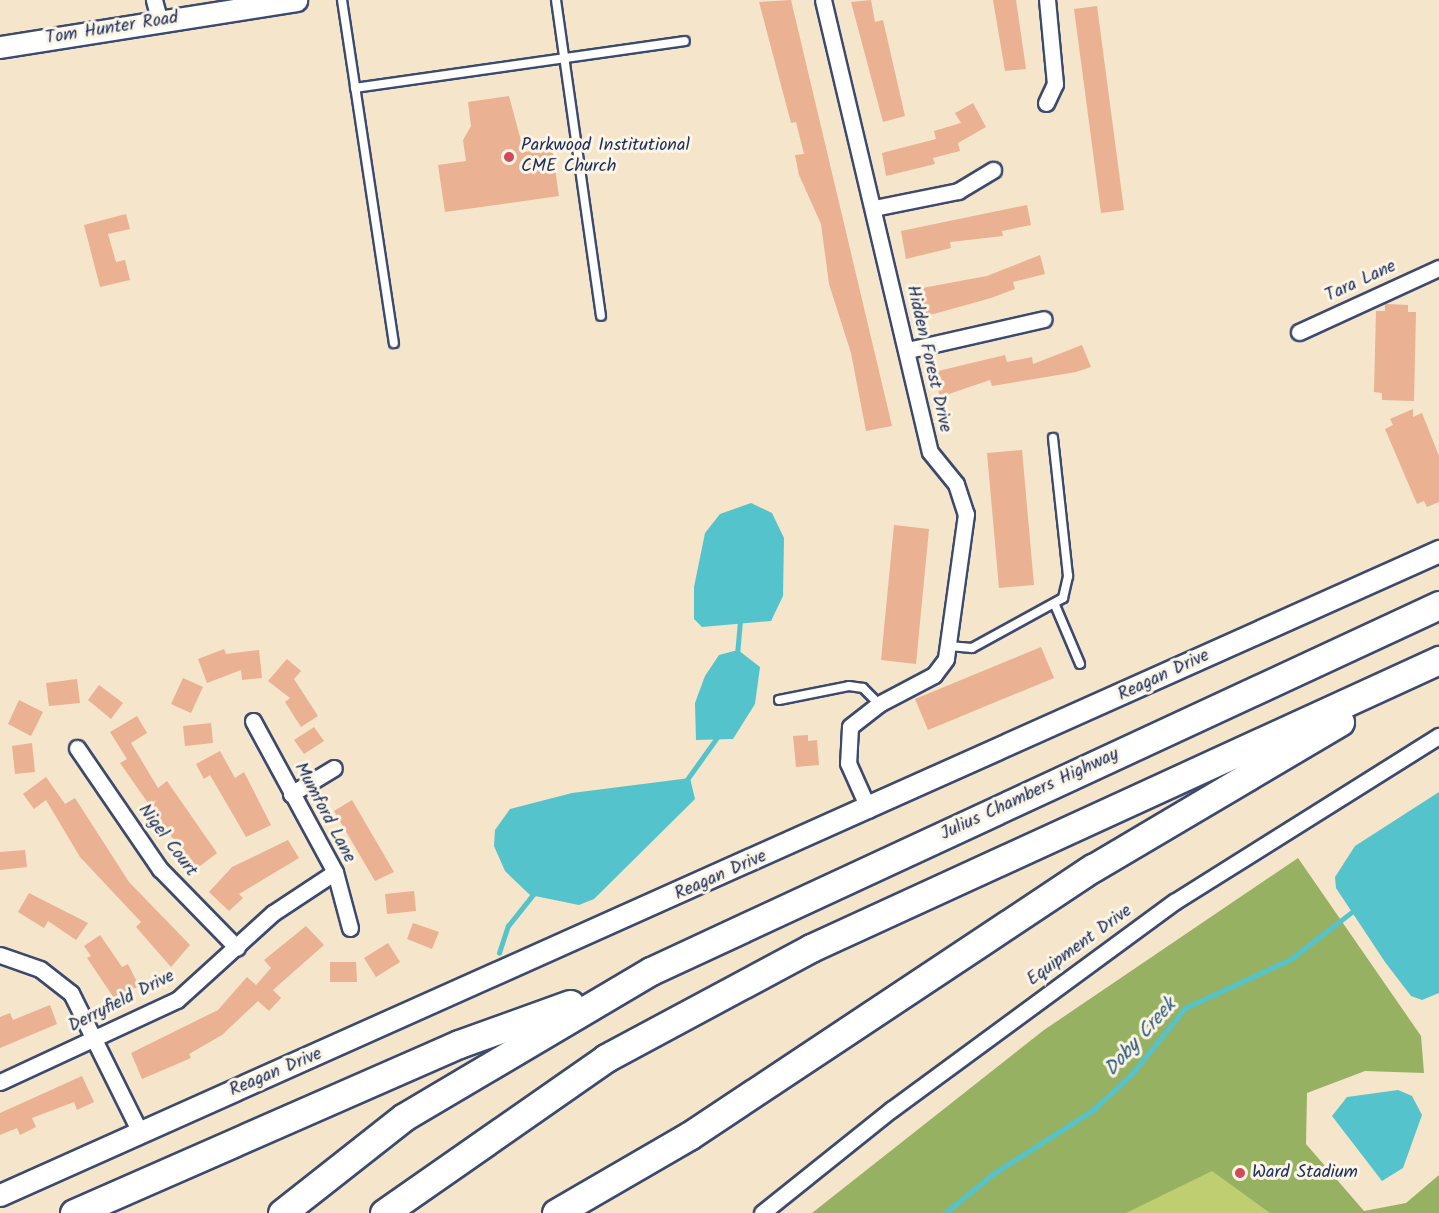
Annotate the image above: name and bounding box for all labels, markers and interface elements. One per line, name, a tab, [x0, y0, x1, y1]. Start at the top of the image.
street label: Tom Hunter Road	[44, 8, 180, 50]
place label: Parkwood Institutional CME Church	[521, 136, 690, 178]
marker: Parkwood Institutional CME Church	[502, 150, 516, 164]
street label: Tara Lane	[1322, 256, 1400, 308]
street label: Hidden Forest Drive	[901, 283, 955, 435]
street label: Reagan Drive	[1115, 645, 1213, 707]
street label: Julius Chambers Highway	[937, 744, 1123, 846]
street label: Mumford Lane	[289, 759, 359, 867]
street label: Nigel Court	[133, 800, 201, 882]
street label: Reagan Drive	[672, 846, 770, 906]
street label: Equipment Drive	[1023, 901, 1137, 991]
street label: Derryfield Drive	[65, 966, 179, 1038]
water label: Doby Creek	[1100, 994, 1182, 1082]
street label: Reagan Drive	[226, 1044, 326, 1102]
place label: Ward Stadium	[1252, 1162, 1358, 1184]
marker: Ward Stadium	[1233, 1166, 1247, 1180]

